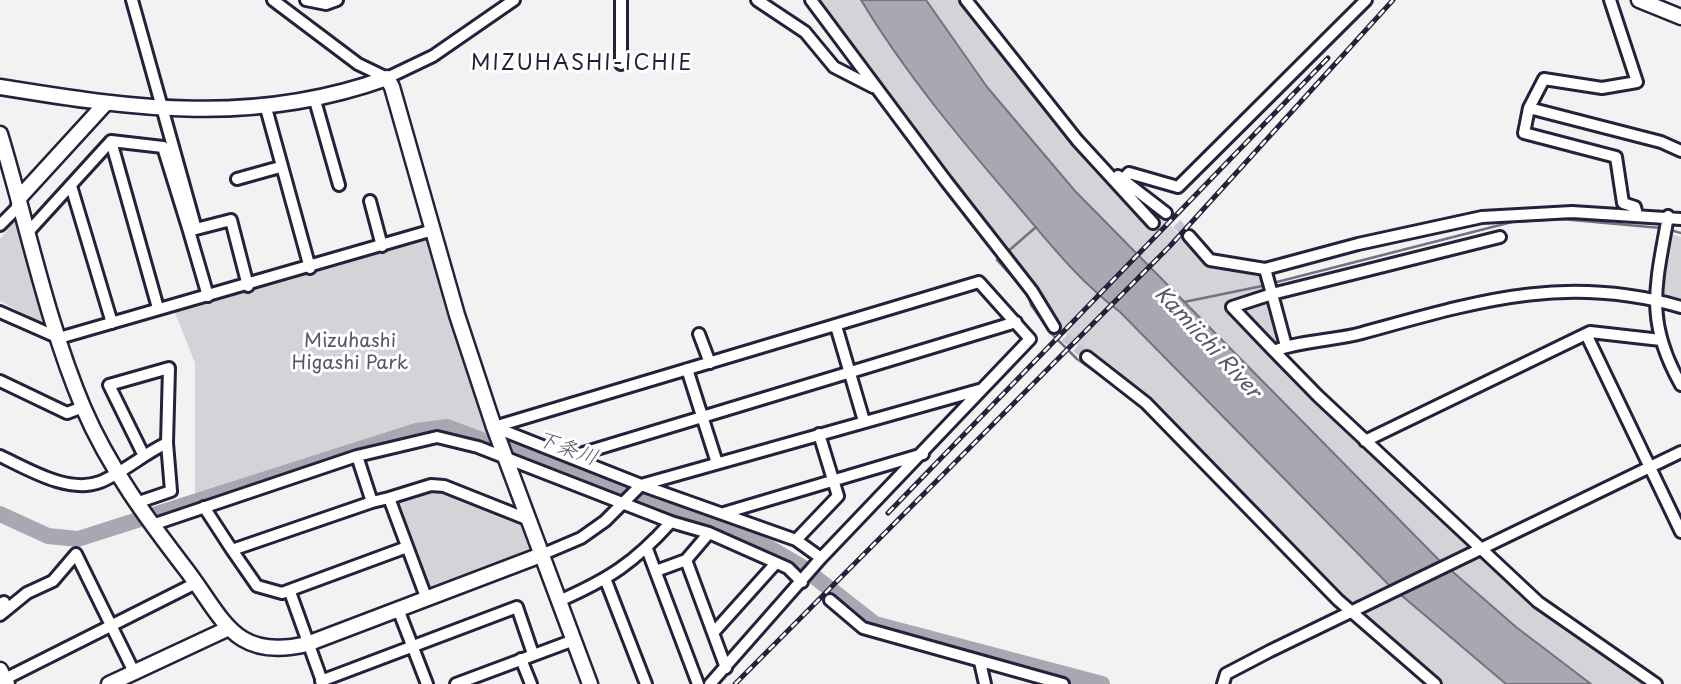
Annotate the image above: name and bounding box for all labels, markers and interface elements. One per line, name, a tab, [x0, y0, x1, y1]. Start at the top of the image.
district label: MIZUHASHI-ICHIE	[473, 51, 691, 77]
water label: Kamiichi River	[1149, 282, 1265, 404]
park label: Mizuhashi Higashi Park	[292, 331, 408, 375]
water label: 下条川	[533, 426, 601, 472]

